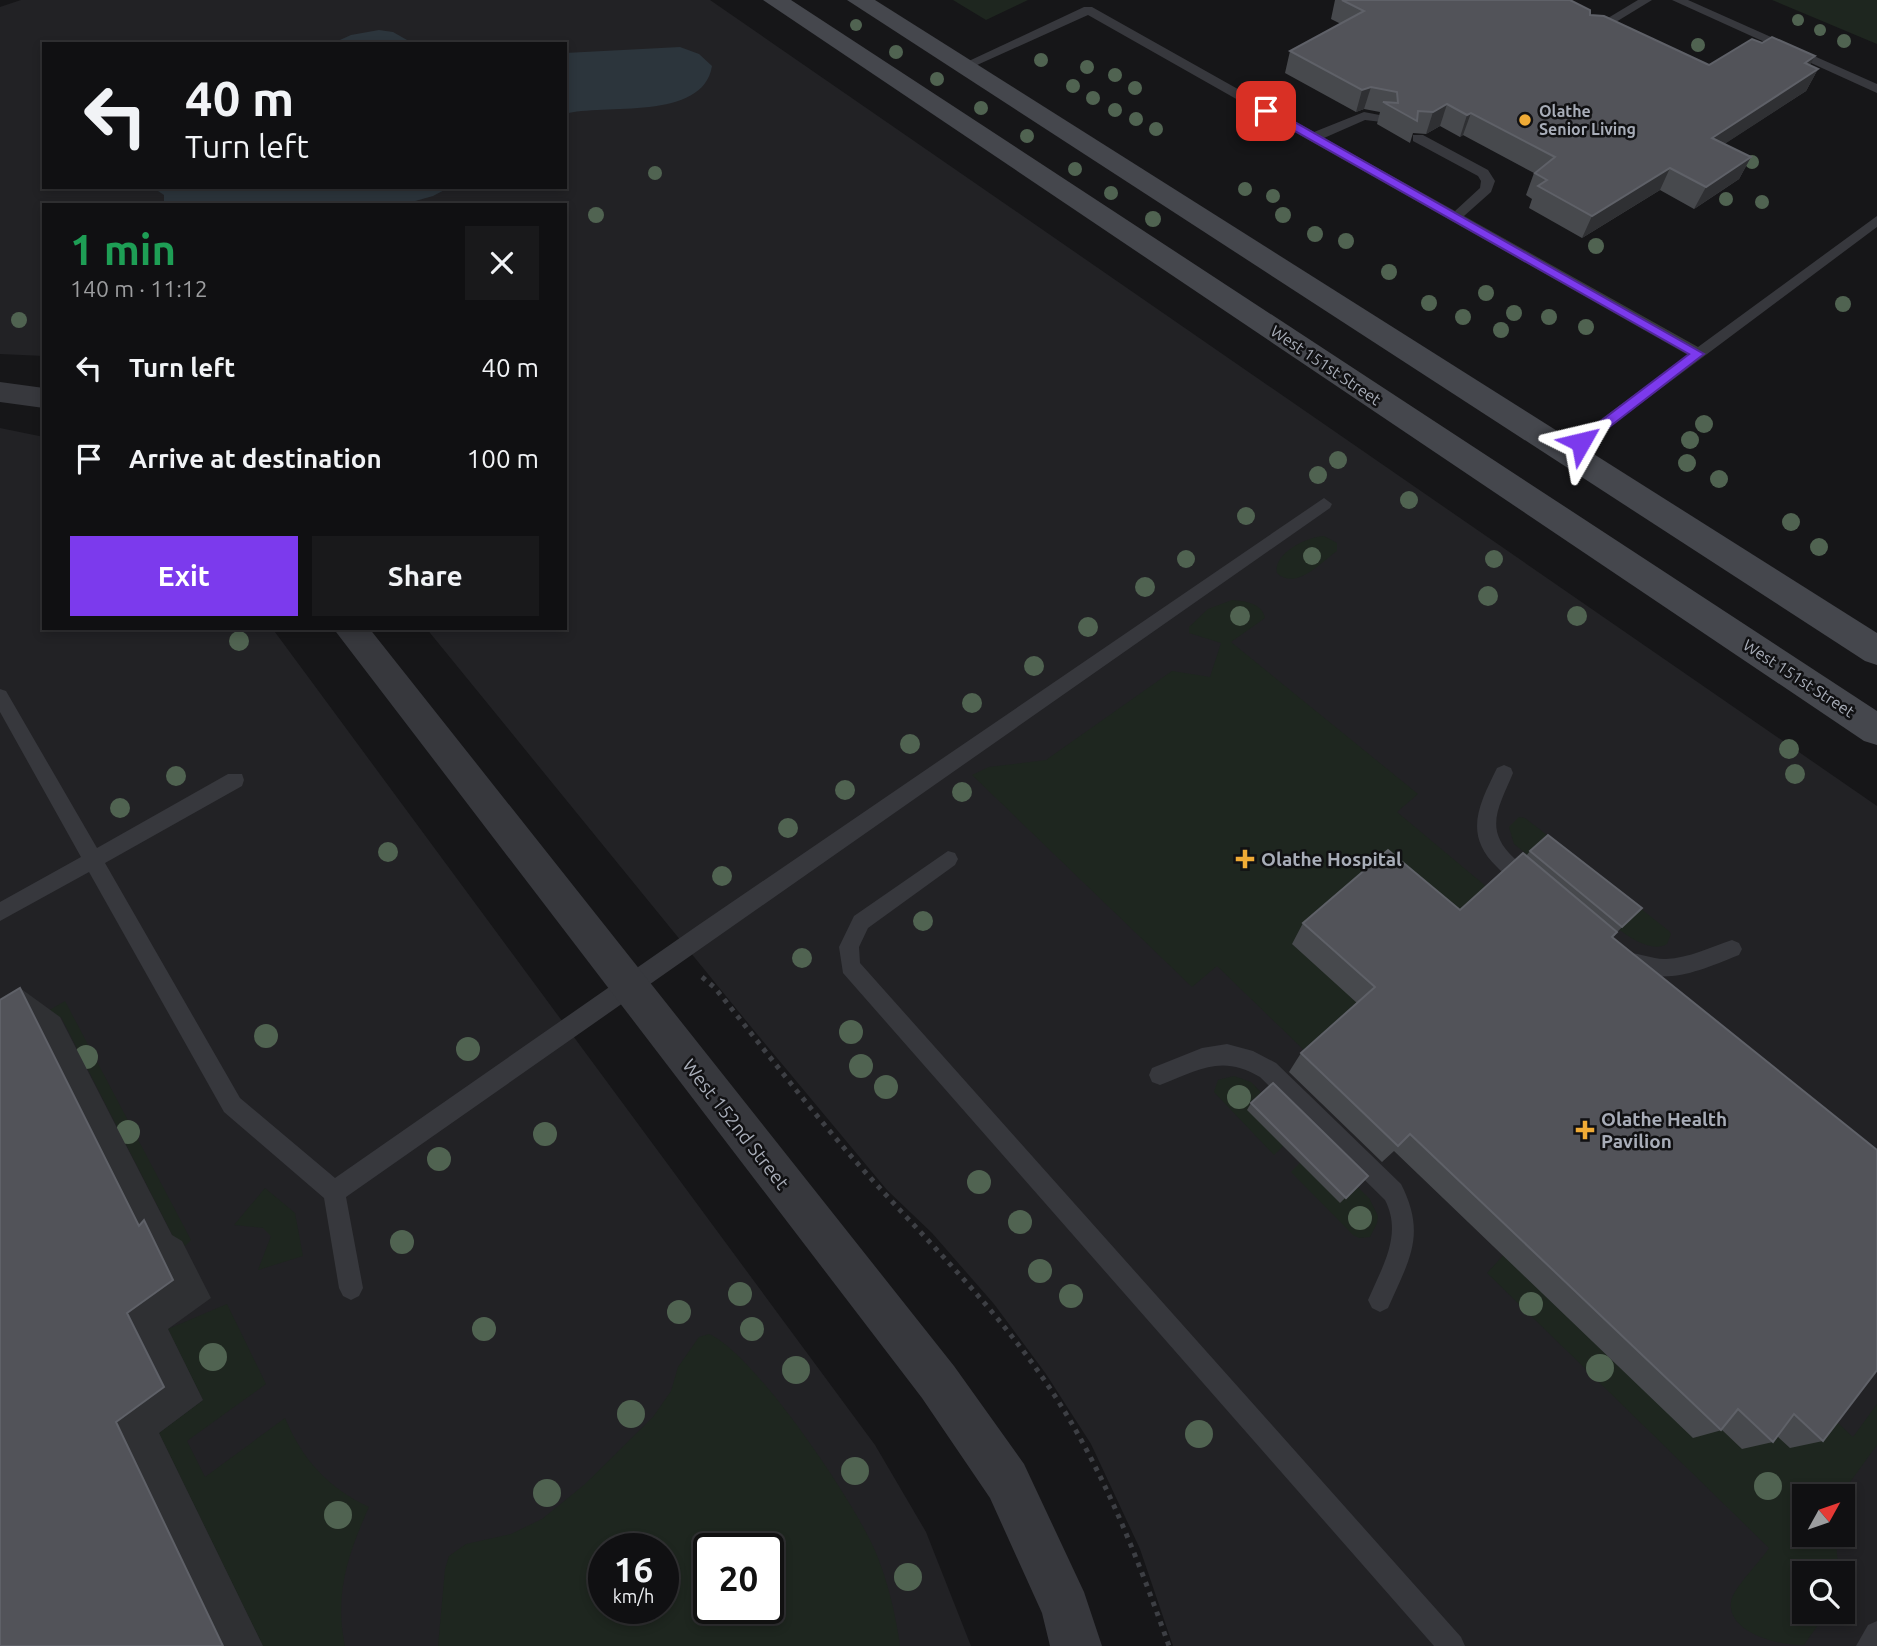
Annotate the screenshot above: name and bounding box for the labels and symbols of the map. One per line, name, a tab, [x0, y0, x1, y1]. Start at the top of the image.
pin	[1236, 81, 1296, 141]
place label: Olathe Senior Living	[1539, 102, 1636, 138]
marker: Olathe Senior Living	[1517, 112, 1533, 128]
street label: West 151st Street	[1268, 321, 1385, 409]
position arrow	[1544, 405, 1618, 479]
street label: West 151st Street	[1740, 635, 1859, 721]
place label: Olathe Hospital	[1261, 848, 1402, 870]
marker: Olathe Hospital	[1235, 849, 1255, 869]
street label: West 152nd Street	[678, 1054, 794, 1194]
place label: Olathe Health Pavilion	[1601, 1108, 1727, 1152]
marker: Olathe Health Pavilion	[1575, 1120, 1595, 1140]
north arrow	[1792, 1484, 1855, 1547]
speed limit sign: 20	[693, 1533, 784, 1624]

